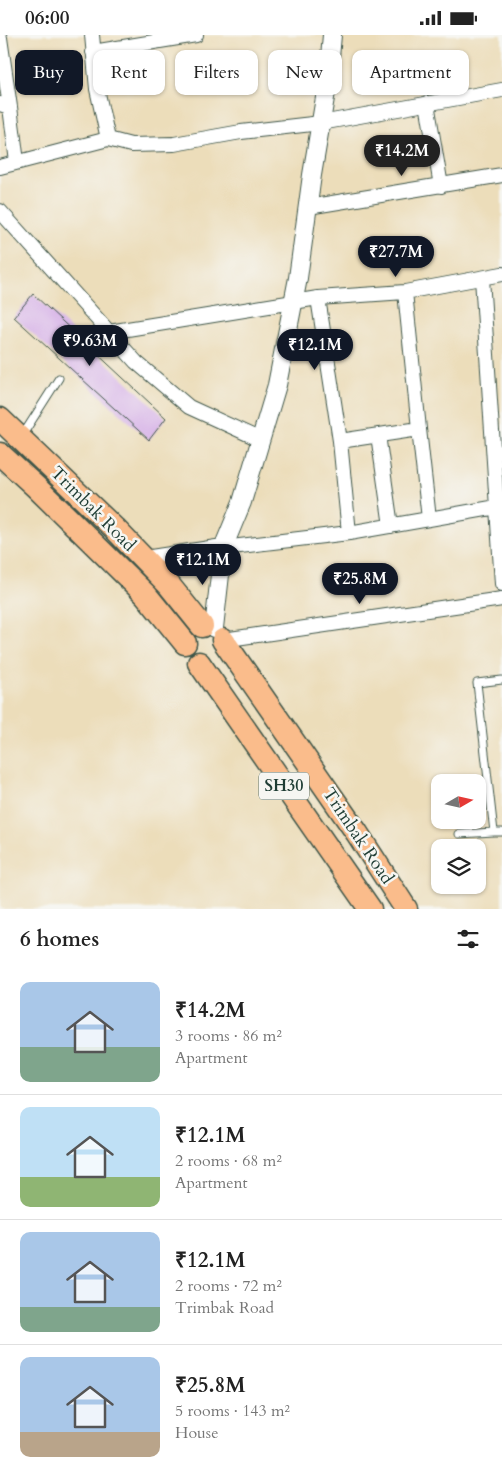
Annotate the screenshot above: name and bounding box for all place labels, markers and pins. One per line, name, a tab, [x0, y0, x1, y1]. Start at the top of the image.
pin: ₹14.2M	[361, 135, 443, 177]
pin: ₹27.7M	[355, 235, 437, 278]
pin: ₹9.63M	[49, 325, 131, 367]
pin: ₹12.1M	[274, 329, 356, 371]
pin: ₹12.1M	[162, 543, 244, 586]
pin: ₹25.8M	[319, 563, 401, 605]

